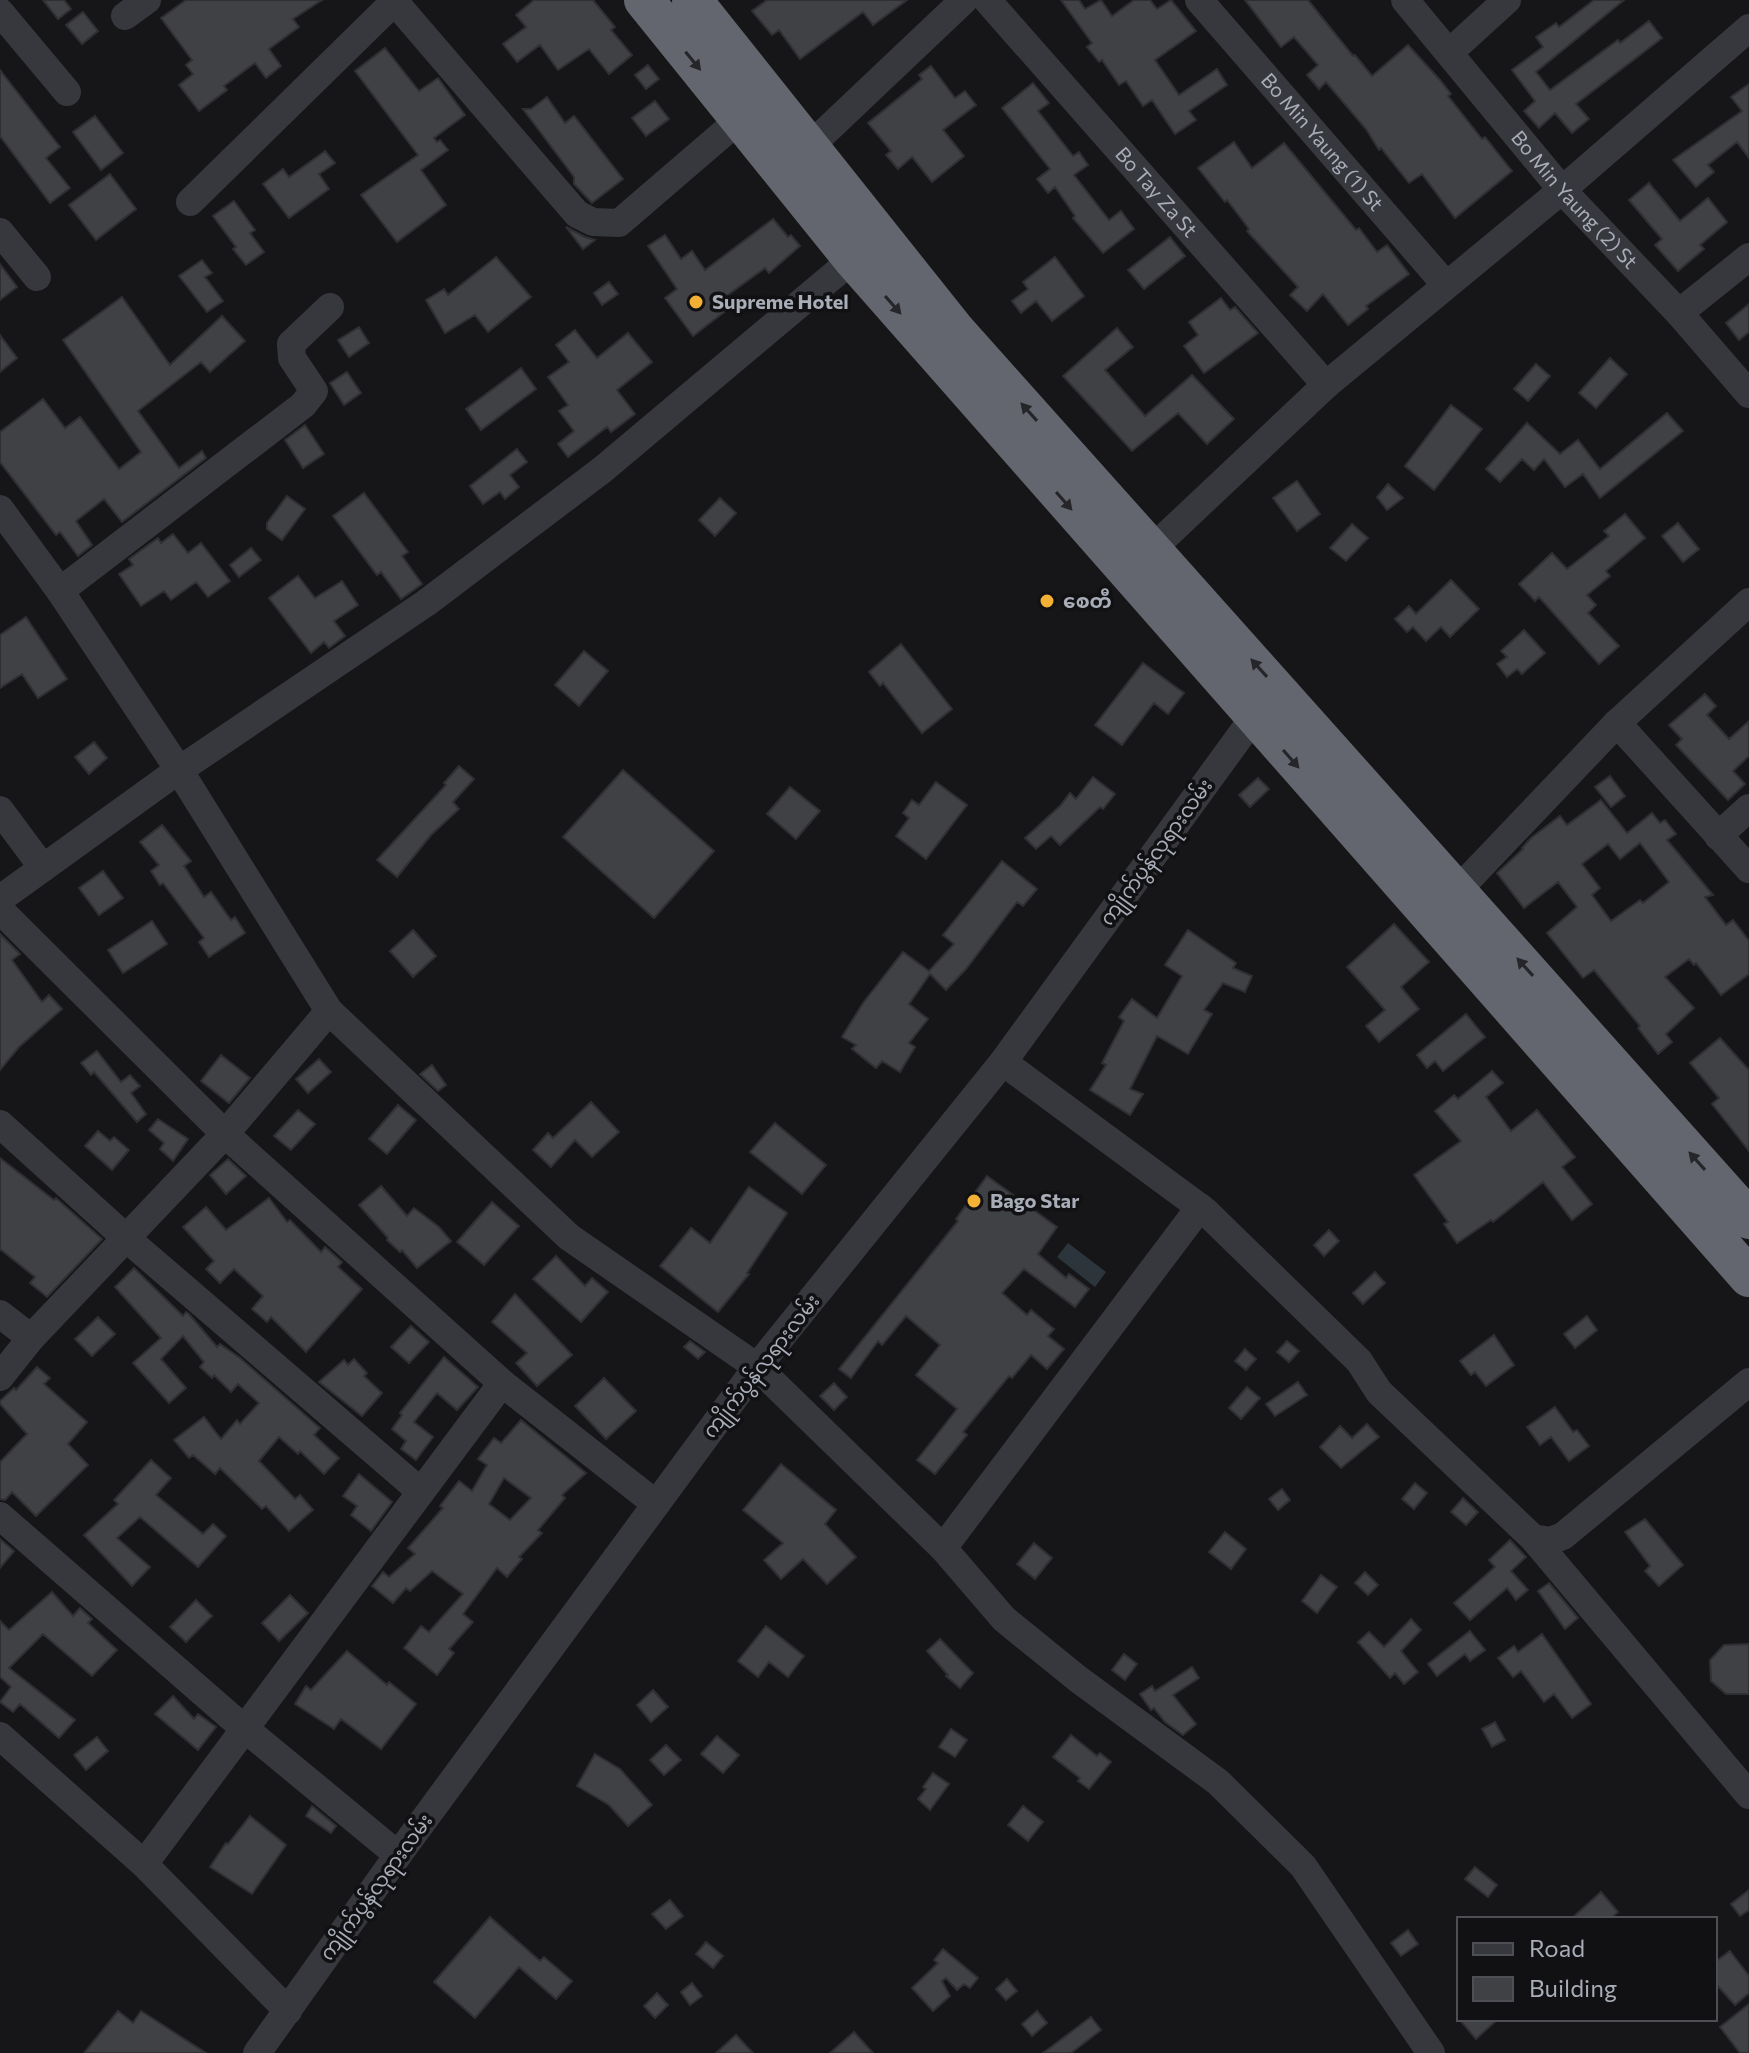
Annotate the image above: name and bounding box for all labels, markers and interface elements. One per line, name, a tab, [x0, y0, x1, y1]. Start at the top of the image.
one-way arrow	[684, 51, 701, 71]
street label: Bo Min Yaung (1) St	[1257, 68, 1389, 215]
street label: Bo Min Yaung (2) St	[1507, 125, 1643, 273]
street label: Bo Tay Za St	[1111, 142, 1203, 241]
place label: Supreme Hotel	[712, 289, 849, 313]
marker: Supreme Hotel	[687, 293, 705, 311]
one-way arrow	[884, 294, 901, 314]
one-way arrow	[1021, 402, 1038, 422]
one-way arrow	[1055, 491, 1073, 510]
place label: စေတီ	[1063, 588, 1112, 612]
marker: စေတီ	[1038, 592, 1056, 610]
one-way arrow	[1250, 658, 1268, 677]
one-way arrow	[1282, 750, 1300, 769]
street label: ကျိုက်ပွန်လုရားလမ်း	[1093, 773, 1221, 933]
one-way arrow	[1516, 957, 1534, 976]
one-way arrow	[1689, 1152, 1706, 1172]
place label: Bago Star	[990, 1188, 1079, 1212]
marker: Bago Star	[965, 1192, 983, 1210]
street label: ကျိုက်ပွန်လုရားလမ်း	[696, 1288, 828, 1446]
street label: ကျိုက်ပွန်လုရားလမ်း	[313, 1808, 441, 1968]
legend	[1457, 1917, 1717, 2021]
text: Road	[1529, 1933, 1585, 1962]
text: Building	[1529, 1973, 1617, 2002]

